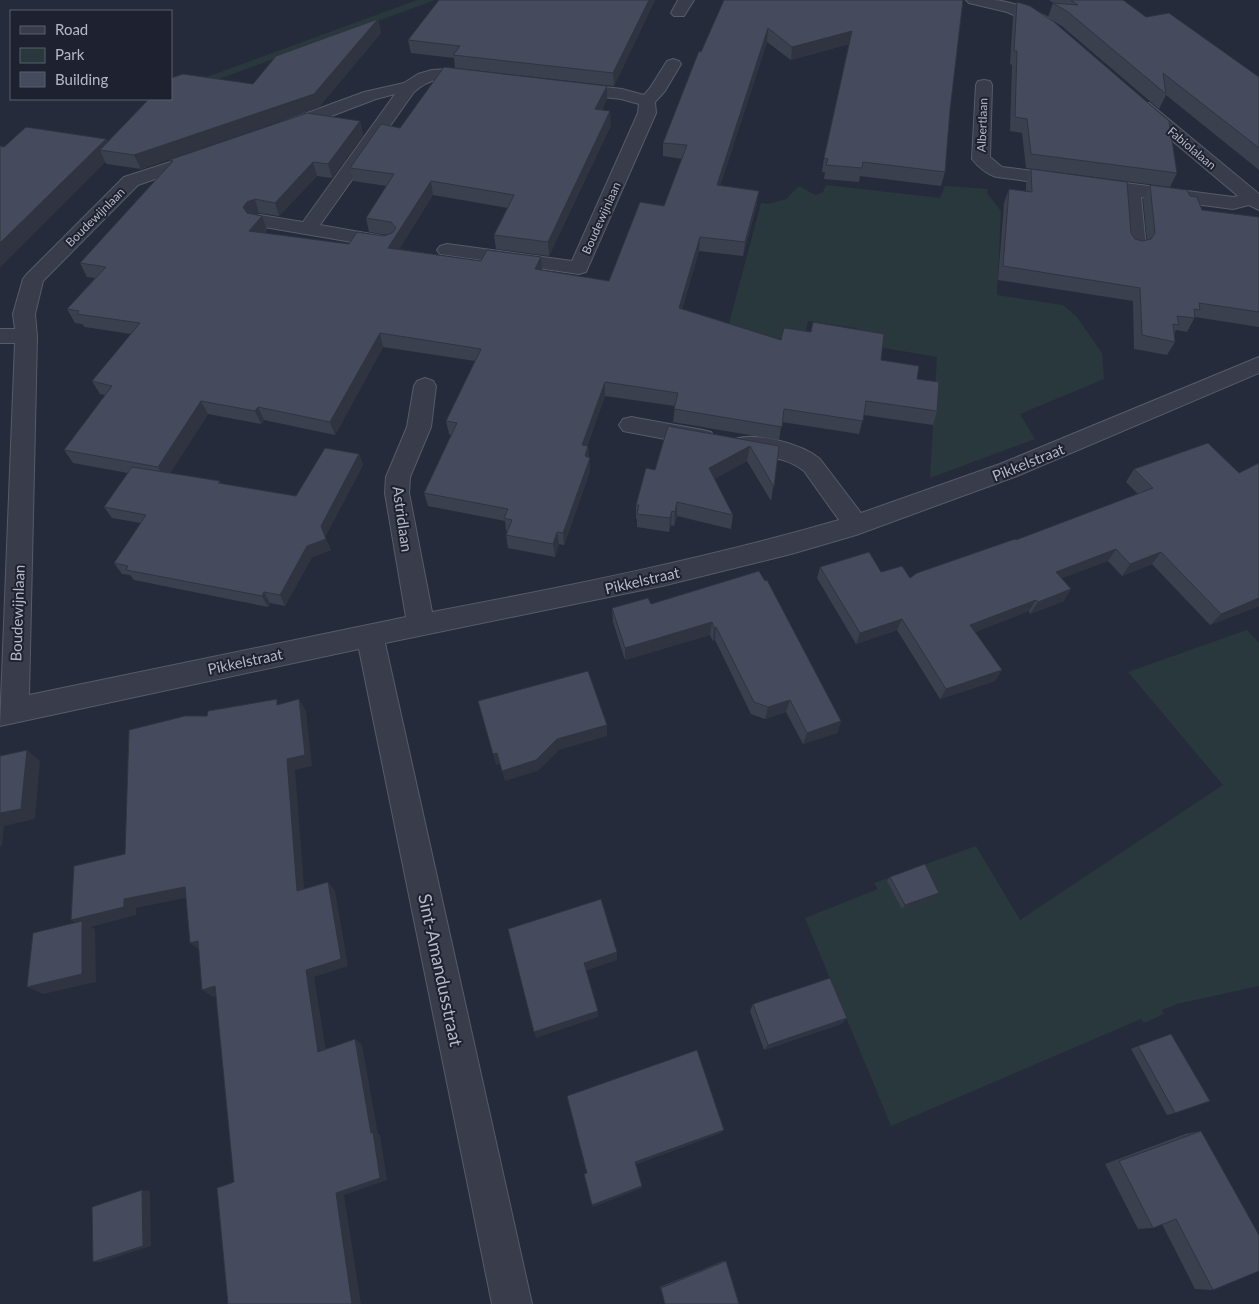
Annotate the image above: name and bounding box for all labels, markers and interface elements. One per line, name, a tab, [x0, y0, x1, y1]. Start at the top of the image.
legend	[10, 10, 172, 100]
text: Road	[55, 20, 88, 38]
text: Park	[55, 45, 85, 63]
text: Building	[55, 70, 108, 88]
street label: Albertlaan	[974, 98, 990, 152]
street label: Fabiolalaan	[1165, 123, 1219, 173]
street label: Boudewijnlaan	[578, 180, 624, 256]
street label: Boudewijnlaan	[62, 184, 128, 250]
street label: Pikkelstraat	[989, 439, 1067, 485]
street label: Astridlaan	[389, 485, 417, 553]
street label: Pikkelstraat	[603, 563, 682, 597]
street label: Boudewijnlaan	[6, 564, 28, 662]
street label: Pikkelstraat	[206, 644, 285, 678]
street label: Sint-Amandusstraat	[414, 892, 468, 1049]

